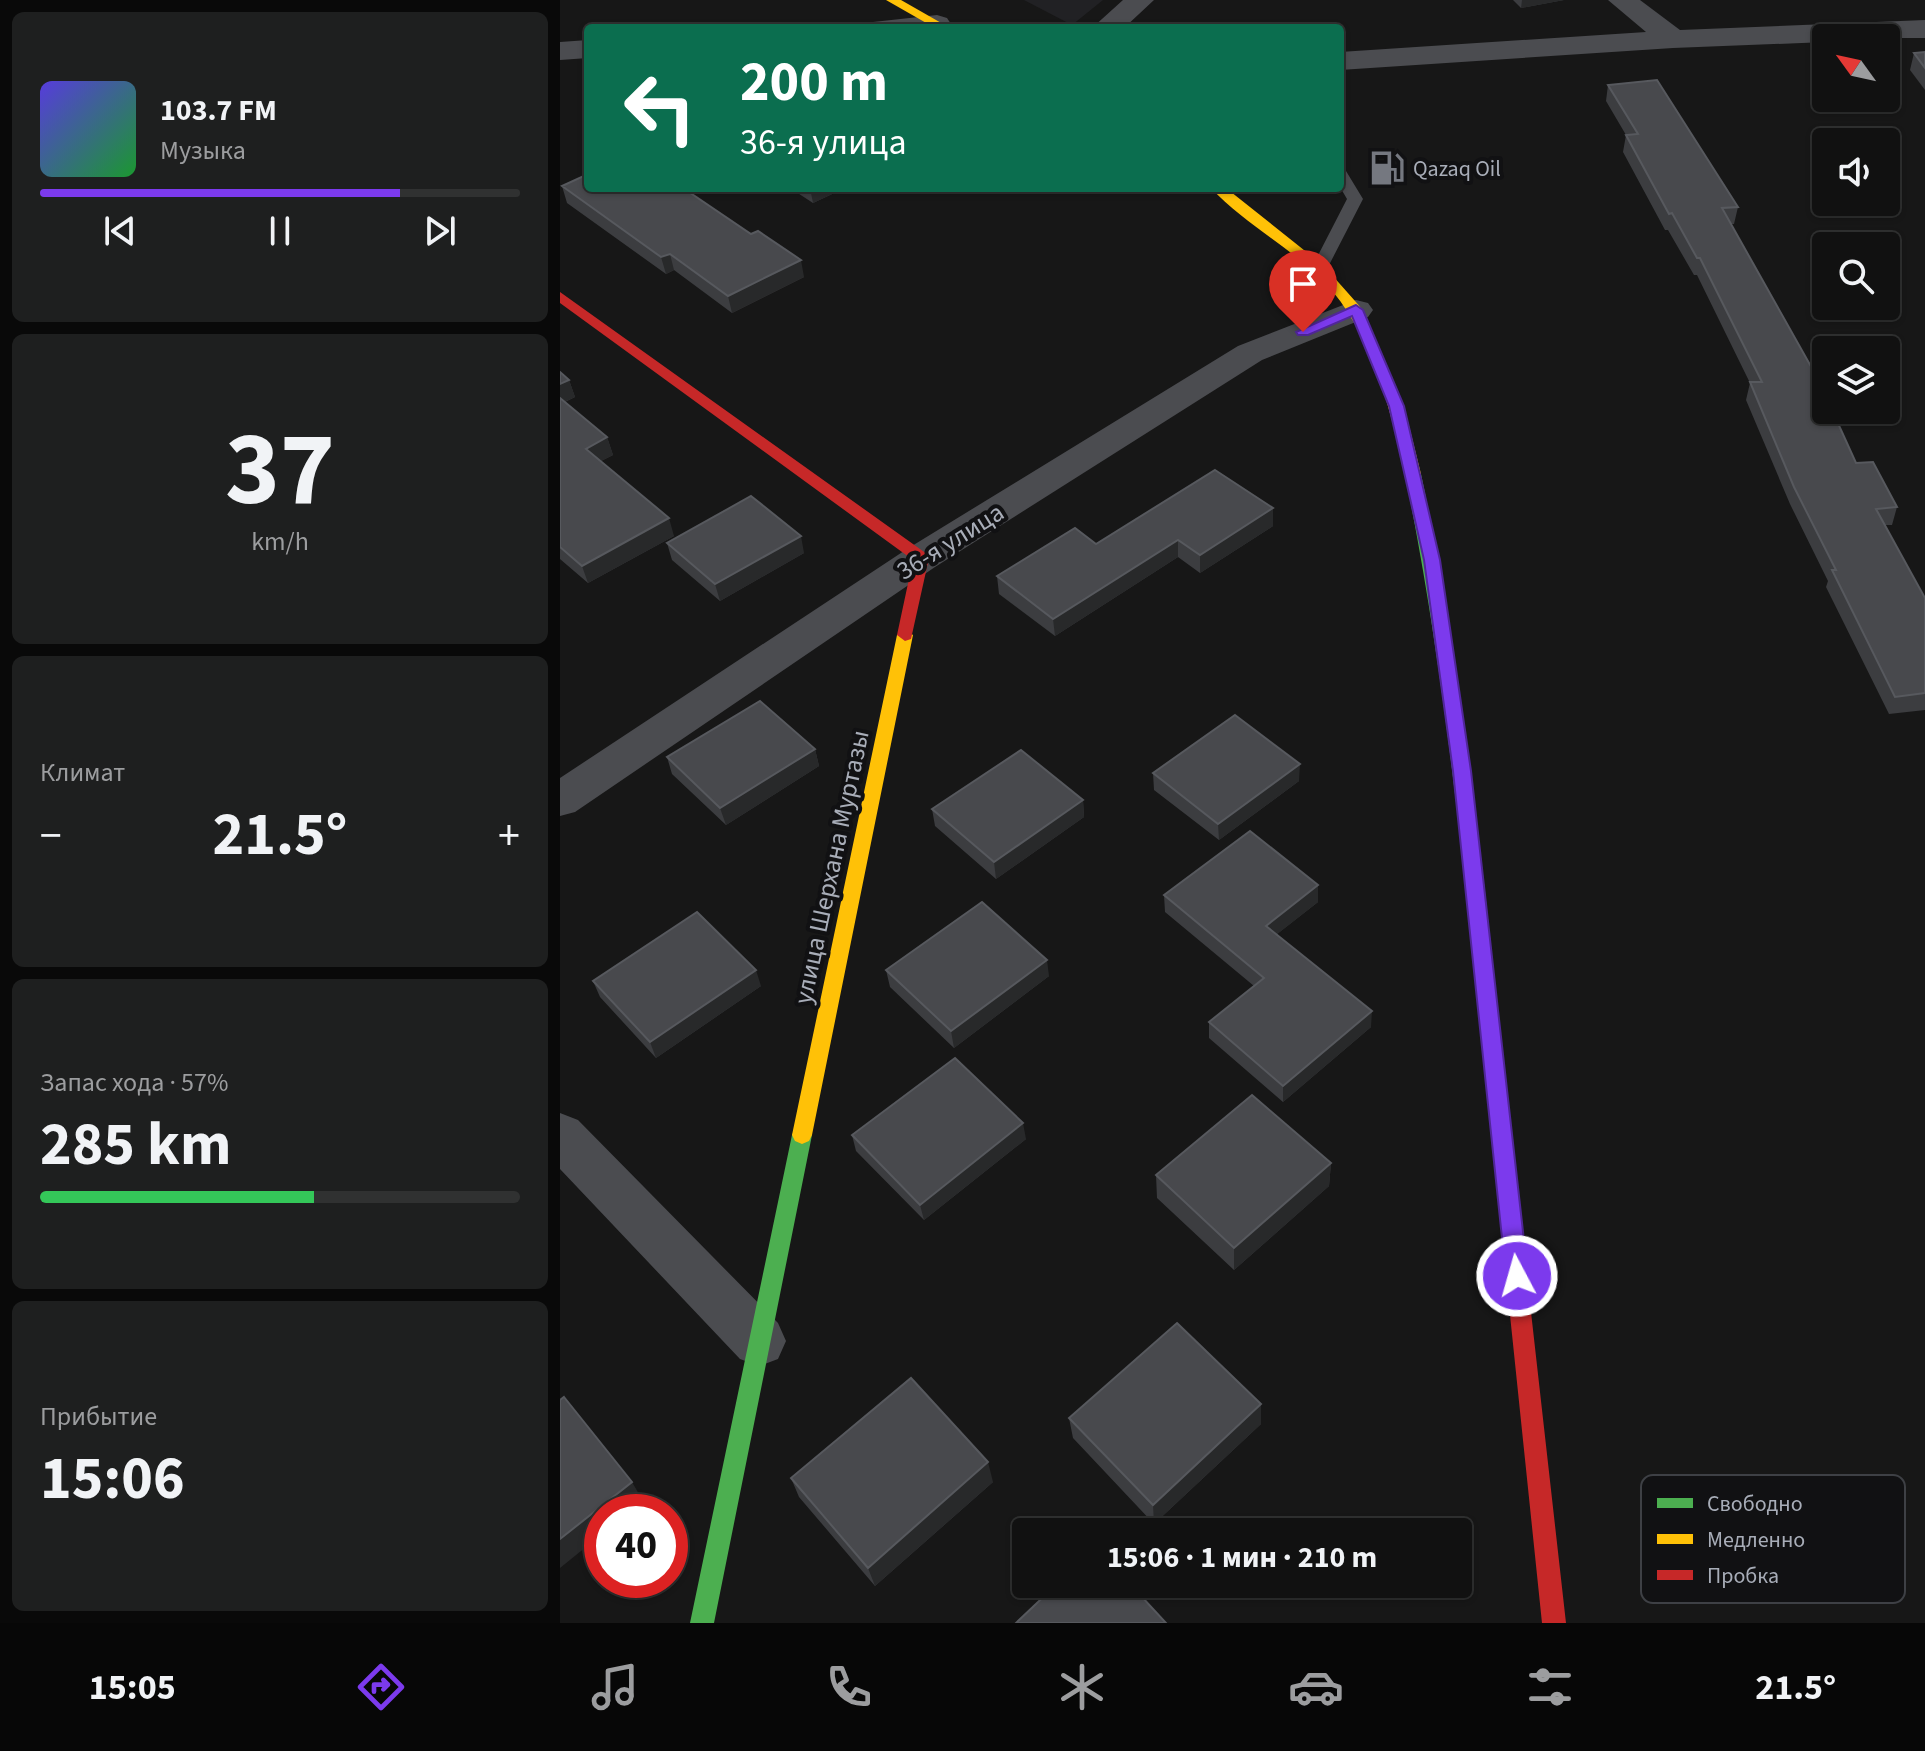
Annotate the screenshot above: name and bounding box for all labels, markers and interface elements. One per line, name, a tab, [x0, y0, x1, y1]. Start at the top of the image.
north arrow	[1812, 24, 1900, 112]
map controls	[1812, 24, 1900, 424]
text: 200 m	[740, 43, 888, 122]
icon: left	[608, 56, 712, 160]
text: 103.7 FM	[160, 89, 277, 132]
text: 36-я улица	[740, 117, 907, 168]
button: sound	[1812, 128, 1900, 216]
text: Музыка	[160, 132, 246, 169]
fuel station icon: Qazaq Oil	[1368, 149, 1406, 187]
place label: Qazaq Oil	[1413, 153, 1501, 185]
icon: previous	[98, 209, 142, 253]
icon: pause	[258, 209, 302, 253]
icon: next	[418, 209, 462, 253]
button: search	[1812, 232, 1900, 320]
pin	[1269, 250, 1337, 332]
icon: arrive	[1281, 262, 1325, 306]
button: layers	[1812, 336, 1900, 424]
text: 37	[225, 397, 335, 545]
street label: 36-я улица	[889, 494, 1011, 589]
text: km/h	[251, 523, 309, 560]
street label: улица Шерхана Муртазы	[784, 727, 879, 1008]
text: Климат	[40, 754, 125, 791]
text: 21.5°	[213, 793, 347, 878]
text: −	[40, 805, 62, 868]
text: +	[498, 805, 520, 868]
text: Запас хода · 57%	[40, 1064, 228, 1101]
text: 285 km	[40, 1103, 231, 1188]
position arrow	[1475, 1234, 1559, 1318]
text: Прибытие	[40, 1398, 157, 1435]
text: 15:06	[40, 1437, 185, 1522]
legend	[1641, 1475, 1905, 1603]
text: Свободно	[1707, 1488, 1803, 1520]
speed limit sign: 40	[584, 1494, 688, 1598]
text: Медленно	[1707, 1524, 1805, 1556]
text: 15:06 · 1 мин · 210 m	[1107, 1536, 1377, 1579]
text: Пробка	[1707, 1560, 1779, 1592]
icon: directions	[353, 1659, 409, 1715]
icon: music	[587, 1659, 643, 1715]
icon: phone	[821, 1659, 877, 1715]
icon: climate	[1054, 1659, 1110, 1715]
icon: car	[1288, 1659, 1344, 1715]
icon: filters	[1522, 1659, 1578, 1715]
text: 15:05	[89, 1662, 176, 1713]
text: 21.5°	[1755, 1662, 1836, 1713]

